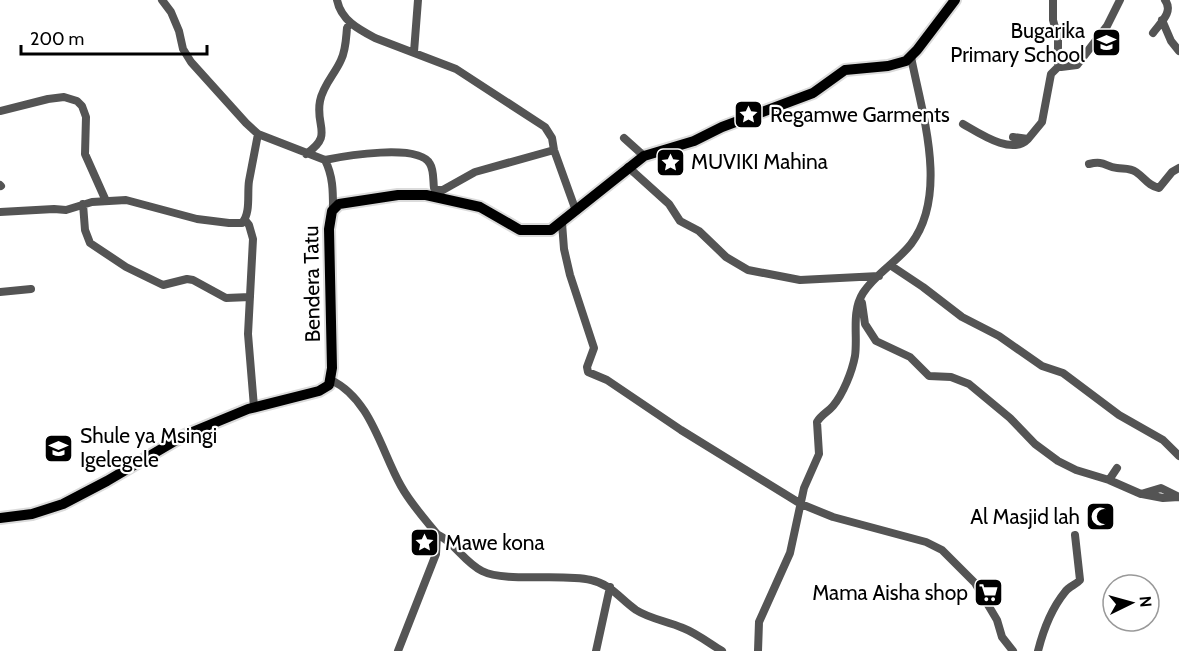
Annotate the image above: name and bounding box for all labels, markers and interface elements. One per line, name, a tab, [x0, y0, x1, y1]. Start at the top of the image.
scale bar	[21, 18, 207, 56]
place label: Bugarika Primary School	[950, 18, 1085, 67]
school or university icon: Bugarika Primary School	[1090, 27, 1122, 59]
text: 200 m	[30, 28, 84, 50]
place icon: Regamwe Garments	[733, 99, 765, 131]
place label: Regamwe Garments	[770, 102, 950, 127]
place icon: MUVIKI Mahina	[654, 146, 686, 178]
place label: MUVIKI Mahina	[691, 149, 828, 174]
street label: Bendera Tatu	[298, 226, 325, 343]
place label: Shule ya Msingi Igelegele	[80, 423, 217, 472]
school or university icon: Shule ya Msingi Igelegele	[43, 432, 75, 464]
mosque icon: Al Masjid lah	[1085, 501, 1117, 533]
place label: Al Masjid lah	[970, 504, 1080, 530]
place icon: Mawe kona	[408, 527, 440, 559]
place label: Mawe kona	[445, 530, 545, 555]
north arrow	[1101, 573, 1161, 633]
supermarket icon: Mama Aisha shop	[973, 577, 1005, 609]
place label: Mama Aisha shop	[812, 580, 968, 605]
text: N	[1135, 595, 1155, 608]

